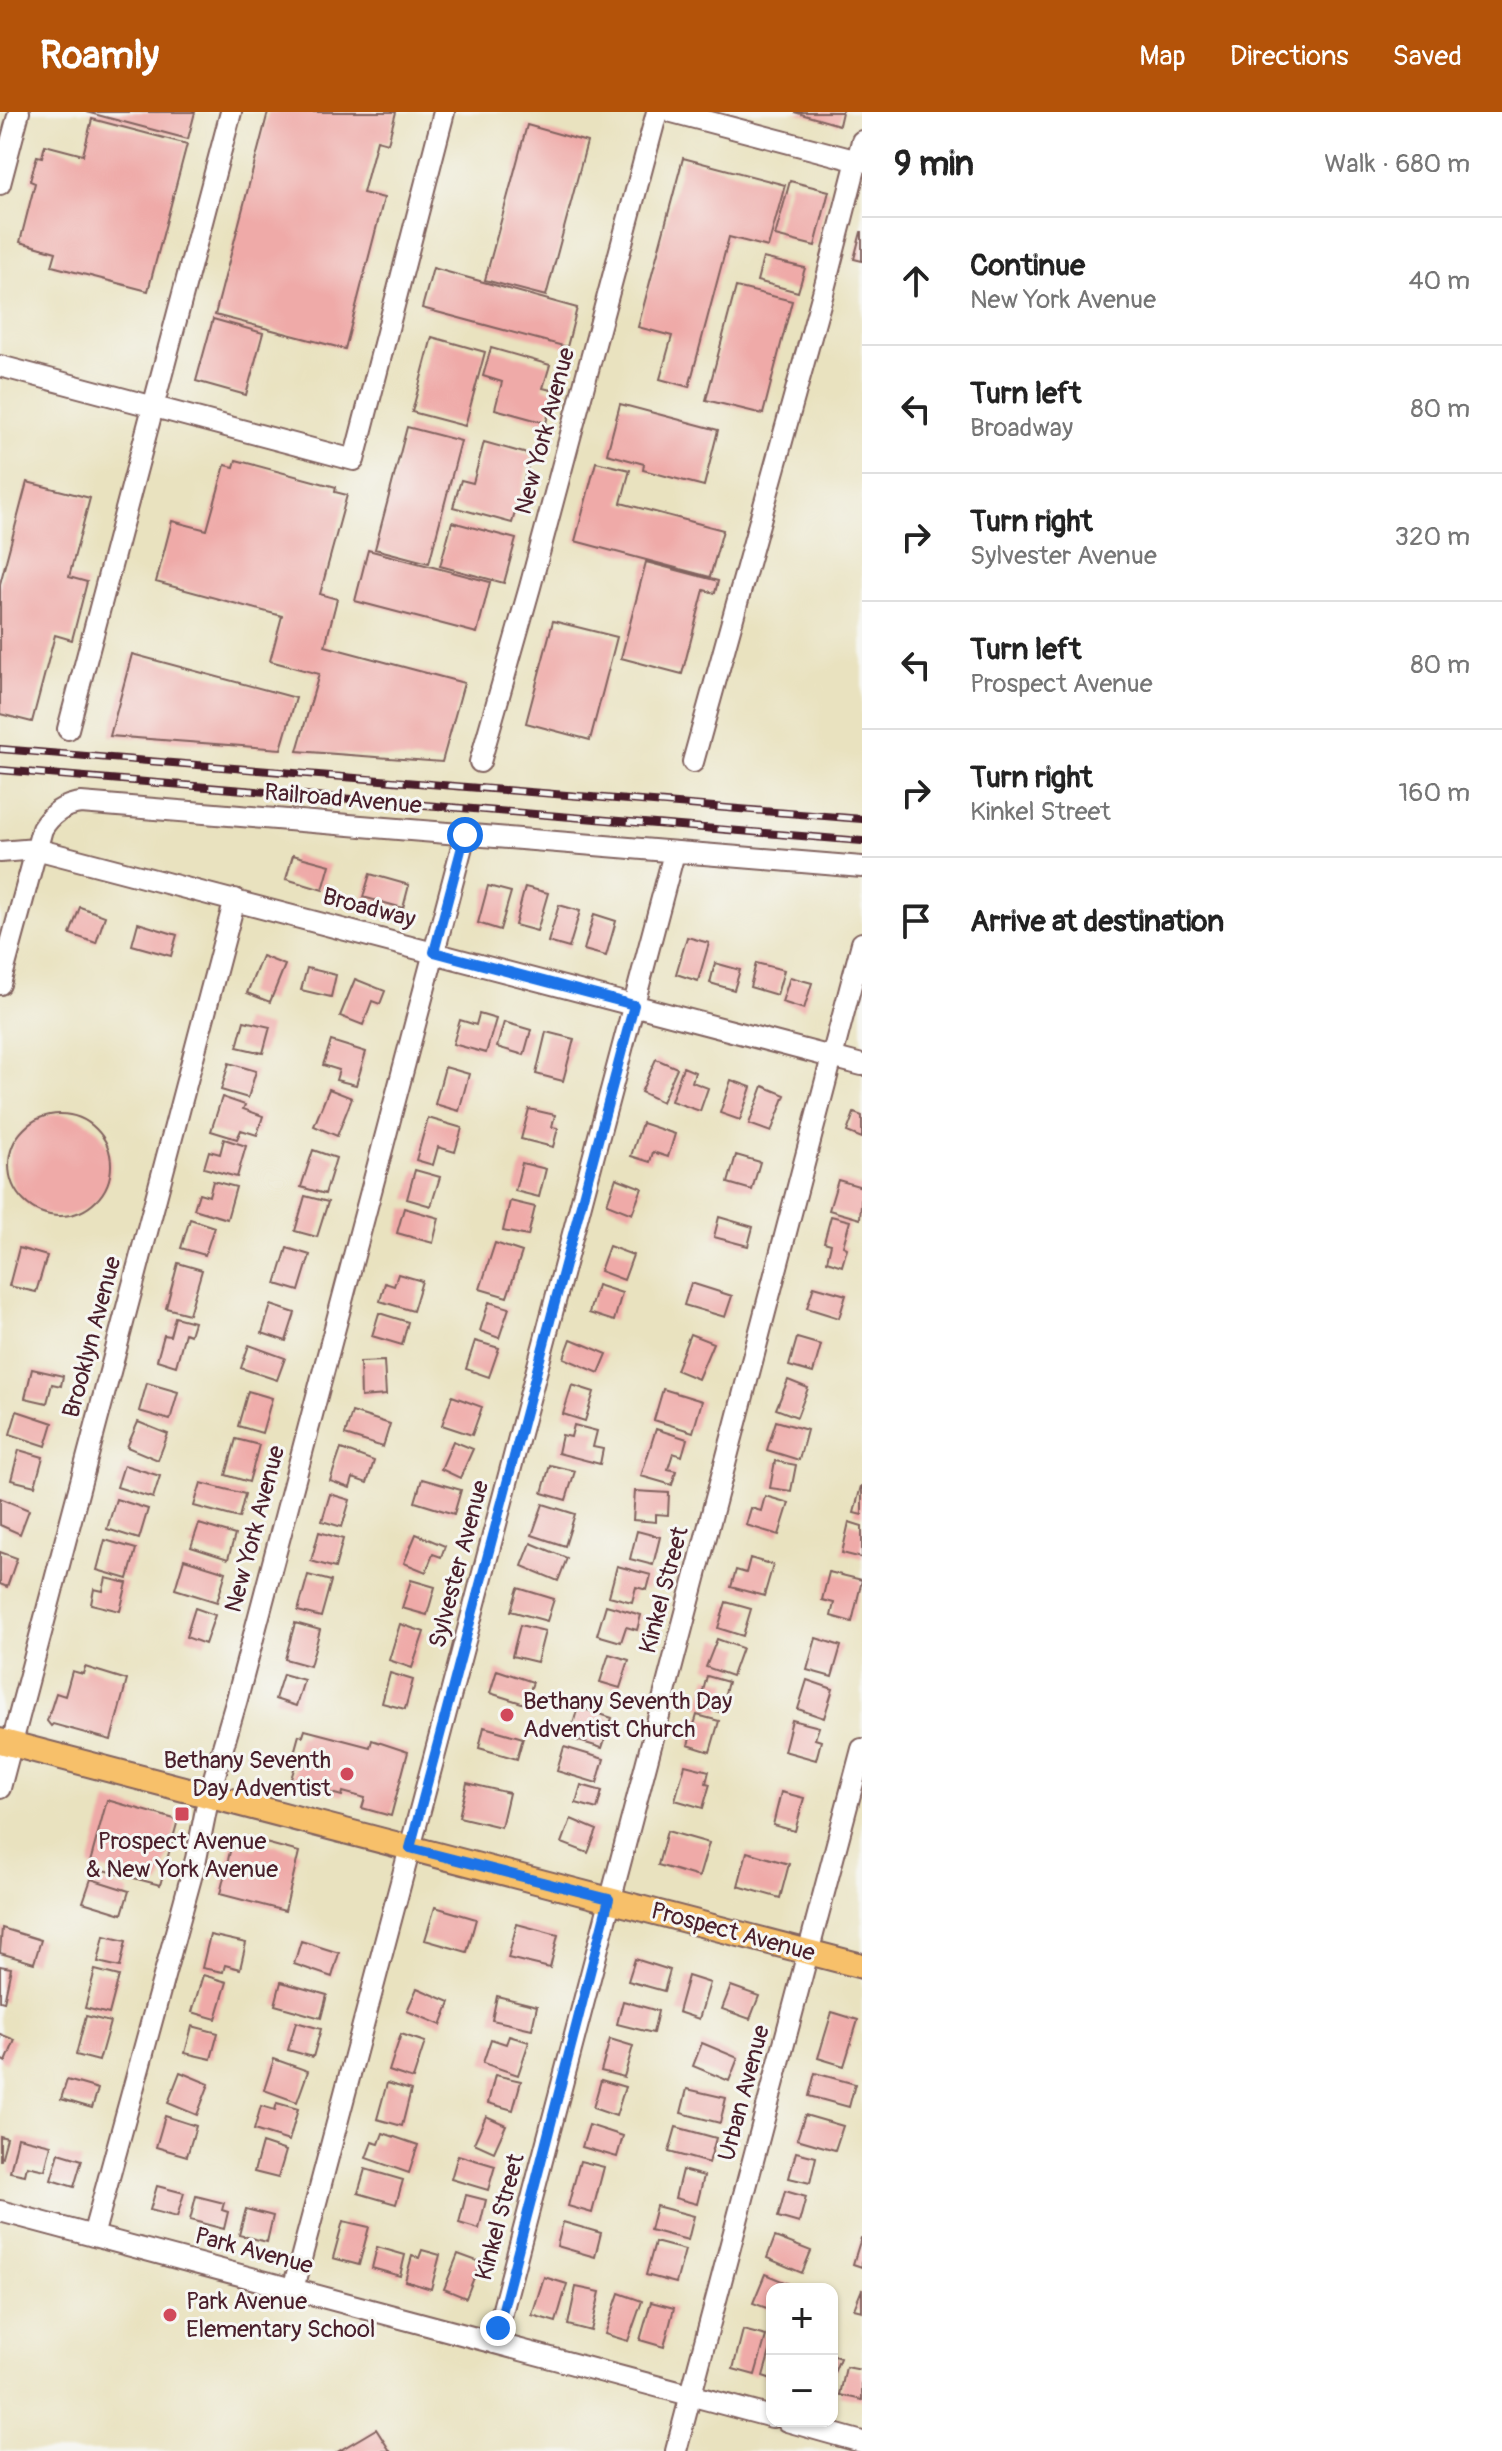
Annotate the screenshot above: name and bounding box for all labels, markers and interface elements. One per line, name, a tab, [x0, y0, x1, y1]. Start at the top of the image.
text: Roamly	[40, 32, 159, 80]
text: Map	[1139, 39, 1186, 74]
text: Directions	[1230, 39, 1349, 74]
text: Saved	[1393, 39, 1462, 74]
text: 9 min	[894, 143, 974, 186]
text: Walk · 680 m	[1324, 148, 1470, 180]
text: Continue	[970, 247, 1085, 284]
icon: ahead	[894, 259, 938, 303]
text: 40 m	[1408, 265, 1470, 297]
text: New York Avenue	[970, 284, 1156, 316]
street label: New York Avenue	[509, 344, 581, 518]
text: Turn left	[970, 375, 1081, 412]
icon: left	[894, 387, 938, 431]
text: 80 m	[1410, 393, 1470, 425]
text: Broadway	[970, 412, 1073, 444]
text: Turn right	[970, 503, 1093, 540]
icon: right	[894, 515, 938, 559]
text: 320 m	[1394, 521, 1470, 553]
text: Sylvester Avenue	[970, 540, 1157, 572]
text: Turn left	[970, 631, 1081, 668]
icon: left	[894, 643, 938, 687]
text: 80 m	[1410, 649, 1470, 681]
text: Prospect Avenue	[970, 668, 1153, 700]
text: Turn right	[970, 759, 1093, 796]
icon: right	[894, 771, 938, 815]
text: 160 m	[1398, 777, 1470, 809]
street label: Railroad Avenue	[263, 778, 423, 820]
text: Kinkel Street	[970, 796, 1111, 828]
route start	[447, 817, 483, 853]
street label: Broadway	[319, 882, 419, 934]
icon: arrive	[894, 899, 938, 943]
text: Arrive at destination	[970, 903, 1224, 940]
street label: Brooklyn Avenue	[57, 1253, 128, 1421]
street label: New York Avenue	[219, 1442, 291, 1616]
street label: Sylvester Avenue	[423, 1477, 495, 1651]
street label: Kinkel Street	[633, 1523, 695, 1657]
place label: Bethany Seventh Day Adventist Church	[523, 1687, 732, 1744]
marker: Bethany Seventh Day Adventist Church	[498, 1706, 516, 1724]
place label: Bethany Seventh Day Adventist	[163, 1746, 331, 1803]
marker: Bethany Seventh Day Adventist	[338, 1765, 356, 1783]
marker: Prospect Avenue & New York Avenue	[173, 1805, 191, 1823]
place label: Prospect Avenue & New York Avenue	[86, 1827, 278, 1884]
street label: Prospect Avenue	[648, 1896, 818, 1968]
street label: Urban Avenue	[712, 2022, 776, 2164]
street label: Kinkel Street	[469, 2150, 531, 2284]
street label: Park Avenue	[192, 2221, 316, 2281]
map controls	[766, 2283, 838, 2427]
button: +	[766, 2283, 838, 2355]
place label: Park Avenue Elementary School	[186, 2287, 376, 2344]
marker: Park Avenue Elementary School	[161, 2306, 179, 2324]
route end	[480, 2310, 516, 2346]
button: −	[766, 2355, 838, 2427]

